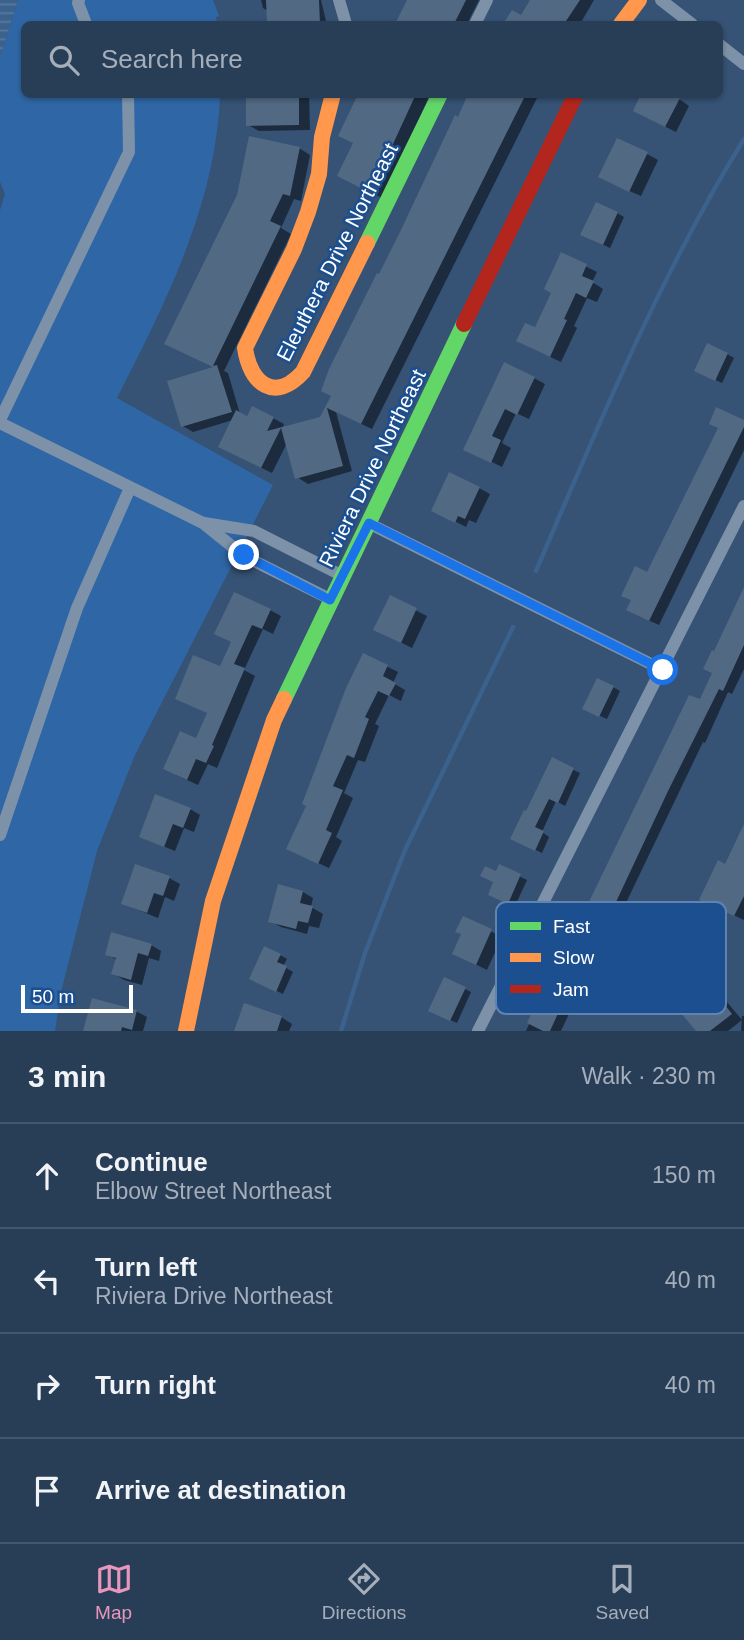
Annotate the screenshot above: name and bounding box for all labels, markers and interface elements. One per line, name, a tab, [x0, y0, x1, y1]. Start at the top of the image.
search box	[21, 21, 723, 98]
icon: search	[45, 41, 83, 79]
text: Search here	[101, 44, 243, 74]
street label: Eleuthera Drive Northeast	[272, 139, 402, 365]
street label: Riviera Drive Northeast	[314, 365, 430, 571]
route end	[228, 539, 259, 570]
route start	[647, 654, 678, 685]
legend	[496, 902, 726, 1014]
text: Fast	[553, 916, 591, 937]
text: Slow	[553, 947, 594, 968]
text: Jam	[553, 979, 589, 1000]
scale bar	[21, 982, 133, 1014]
text: 50 m	[32, 986, 74, 1007]
text: 3 min	[28, 1060, 106, 1093]
text: Walk · 230 m	[581, 1063, 716, 1089]
text: Continue	[95, 1147, 208, 1177]
icon: ahead	[28, 1157, 66, 1195]
text: 150 m	[652, 1162, 716, 1188]
text: Elbow Street Northeast	[95, 1178, 332, 1204]
text: Turn left	[95, 1252, 197, 1282]
icon: left	[28, 1262, 66, 1300]
text: 40 m	[665, 1267, 716, 1293]
text: Riviera Drive Northeast	[95, 1283, 333, 1309]
icon: right	[28, 1367, 66, 1405]
text: Turn right	[95, 1370, 216, 1400]
text: 40 m	[665, 1372, 716, 1398]
icon: arrive	[28, 1472, 66, 1510]
text: Arrive at destination	[95, 1475, 346, 1505]
tab: Map	[95, 1560, 133, 1624]
tab: Directions	[322, 1560, 406, 1624]
tab: Saved	[595, 1560, 649, 1624]

